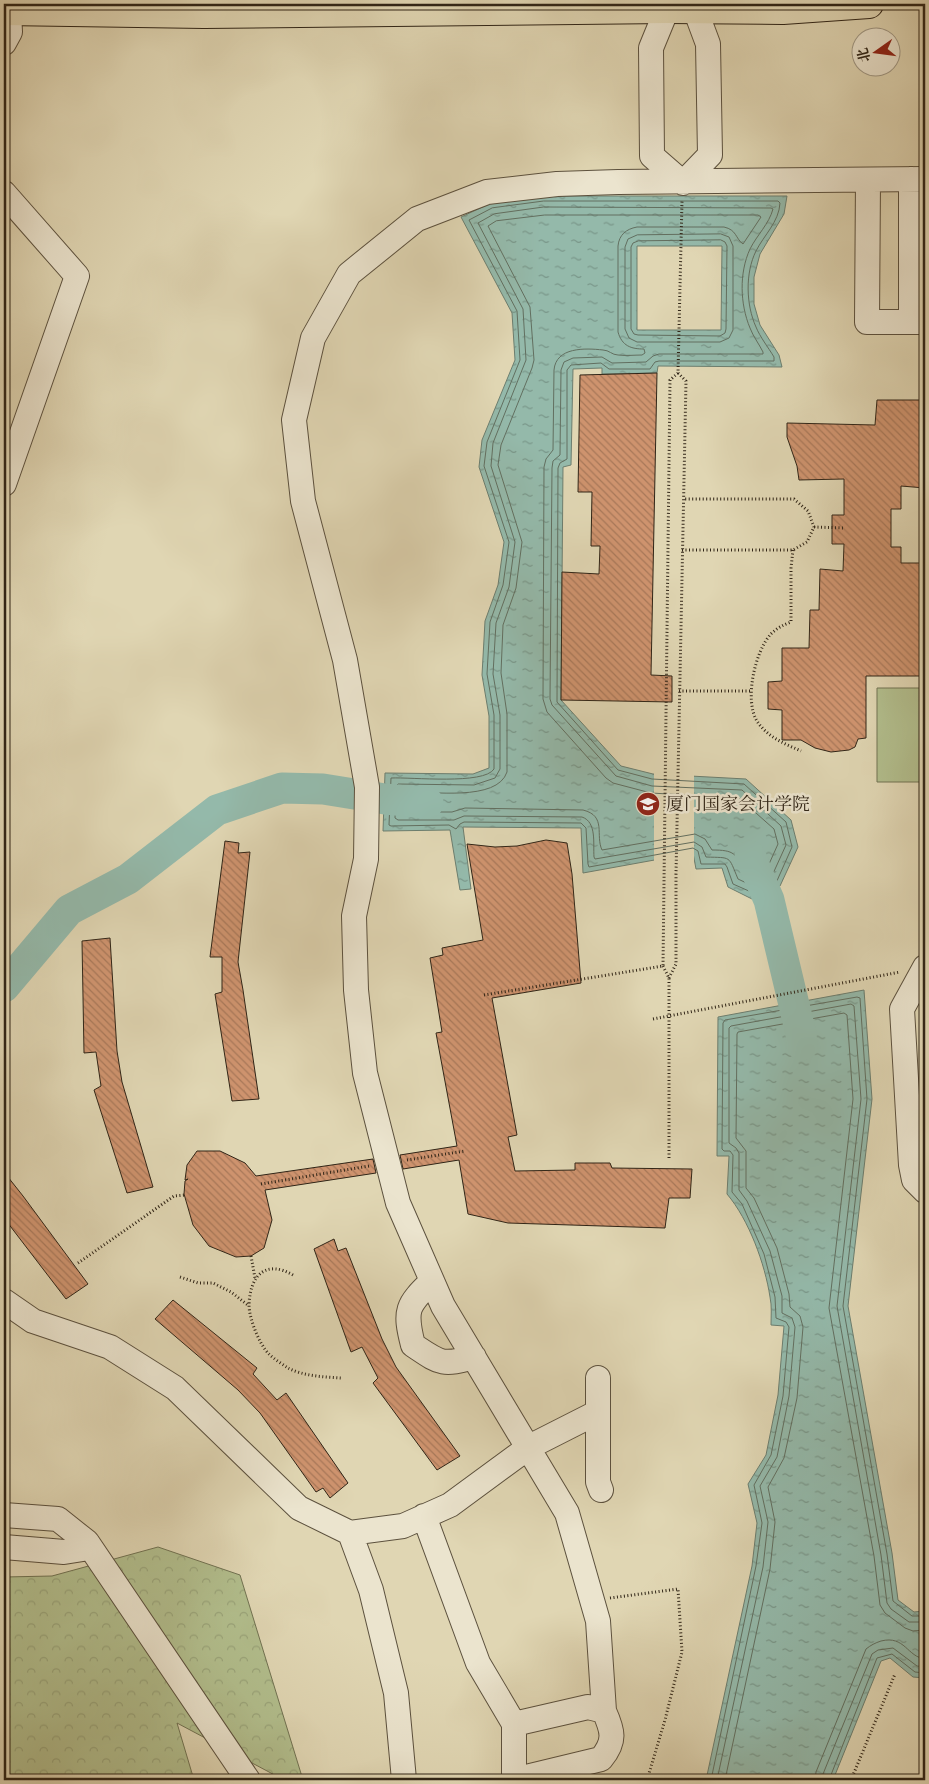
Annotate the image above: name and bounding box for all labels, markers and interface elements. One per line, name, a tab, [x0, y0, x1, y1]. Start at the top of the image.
north arrow	[852, 28, 902, 78]
text: 北	[853, 46, 875, 64]
school or university icon: 厦门国家会计学院	[635, 791, 661, 817]
place label: 厦门国家会计学院	[666, 792, 810, 816]

